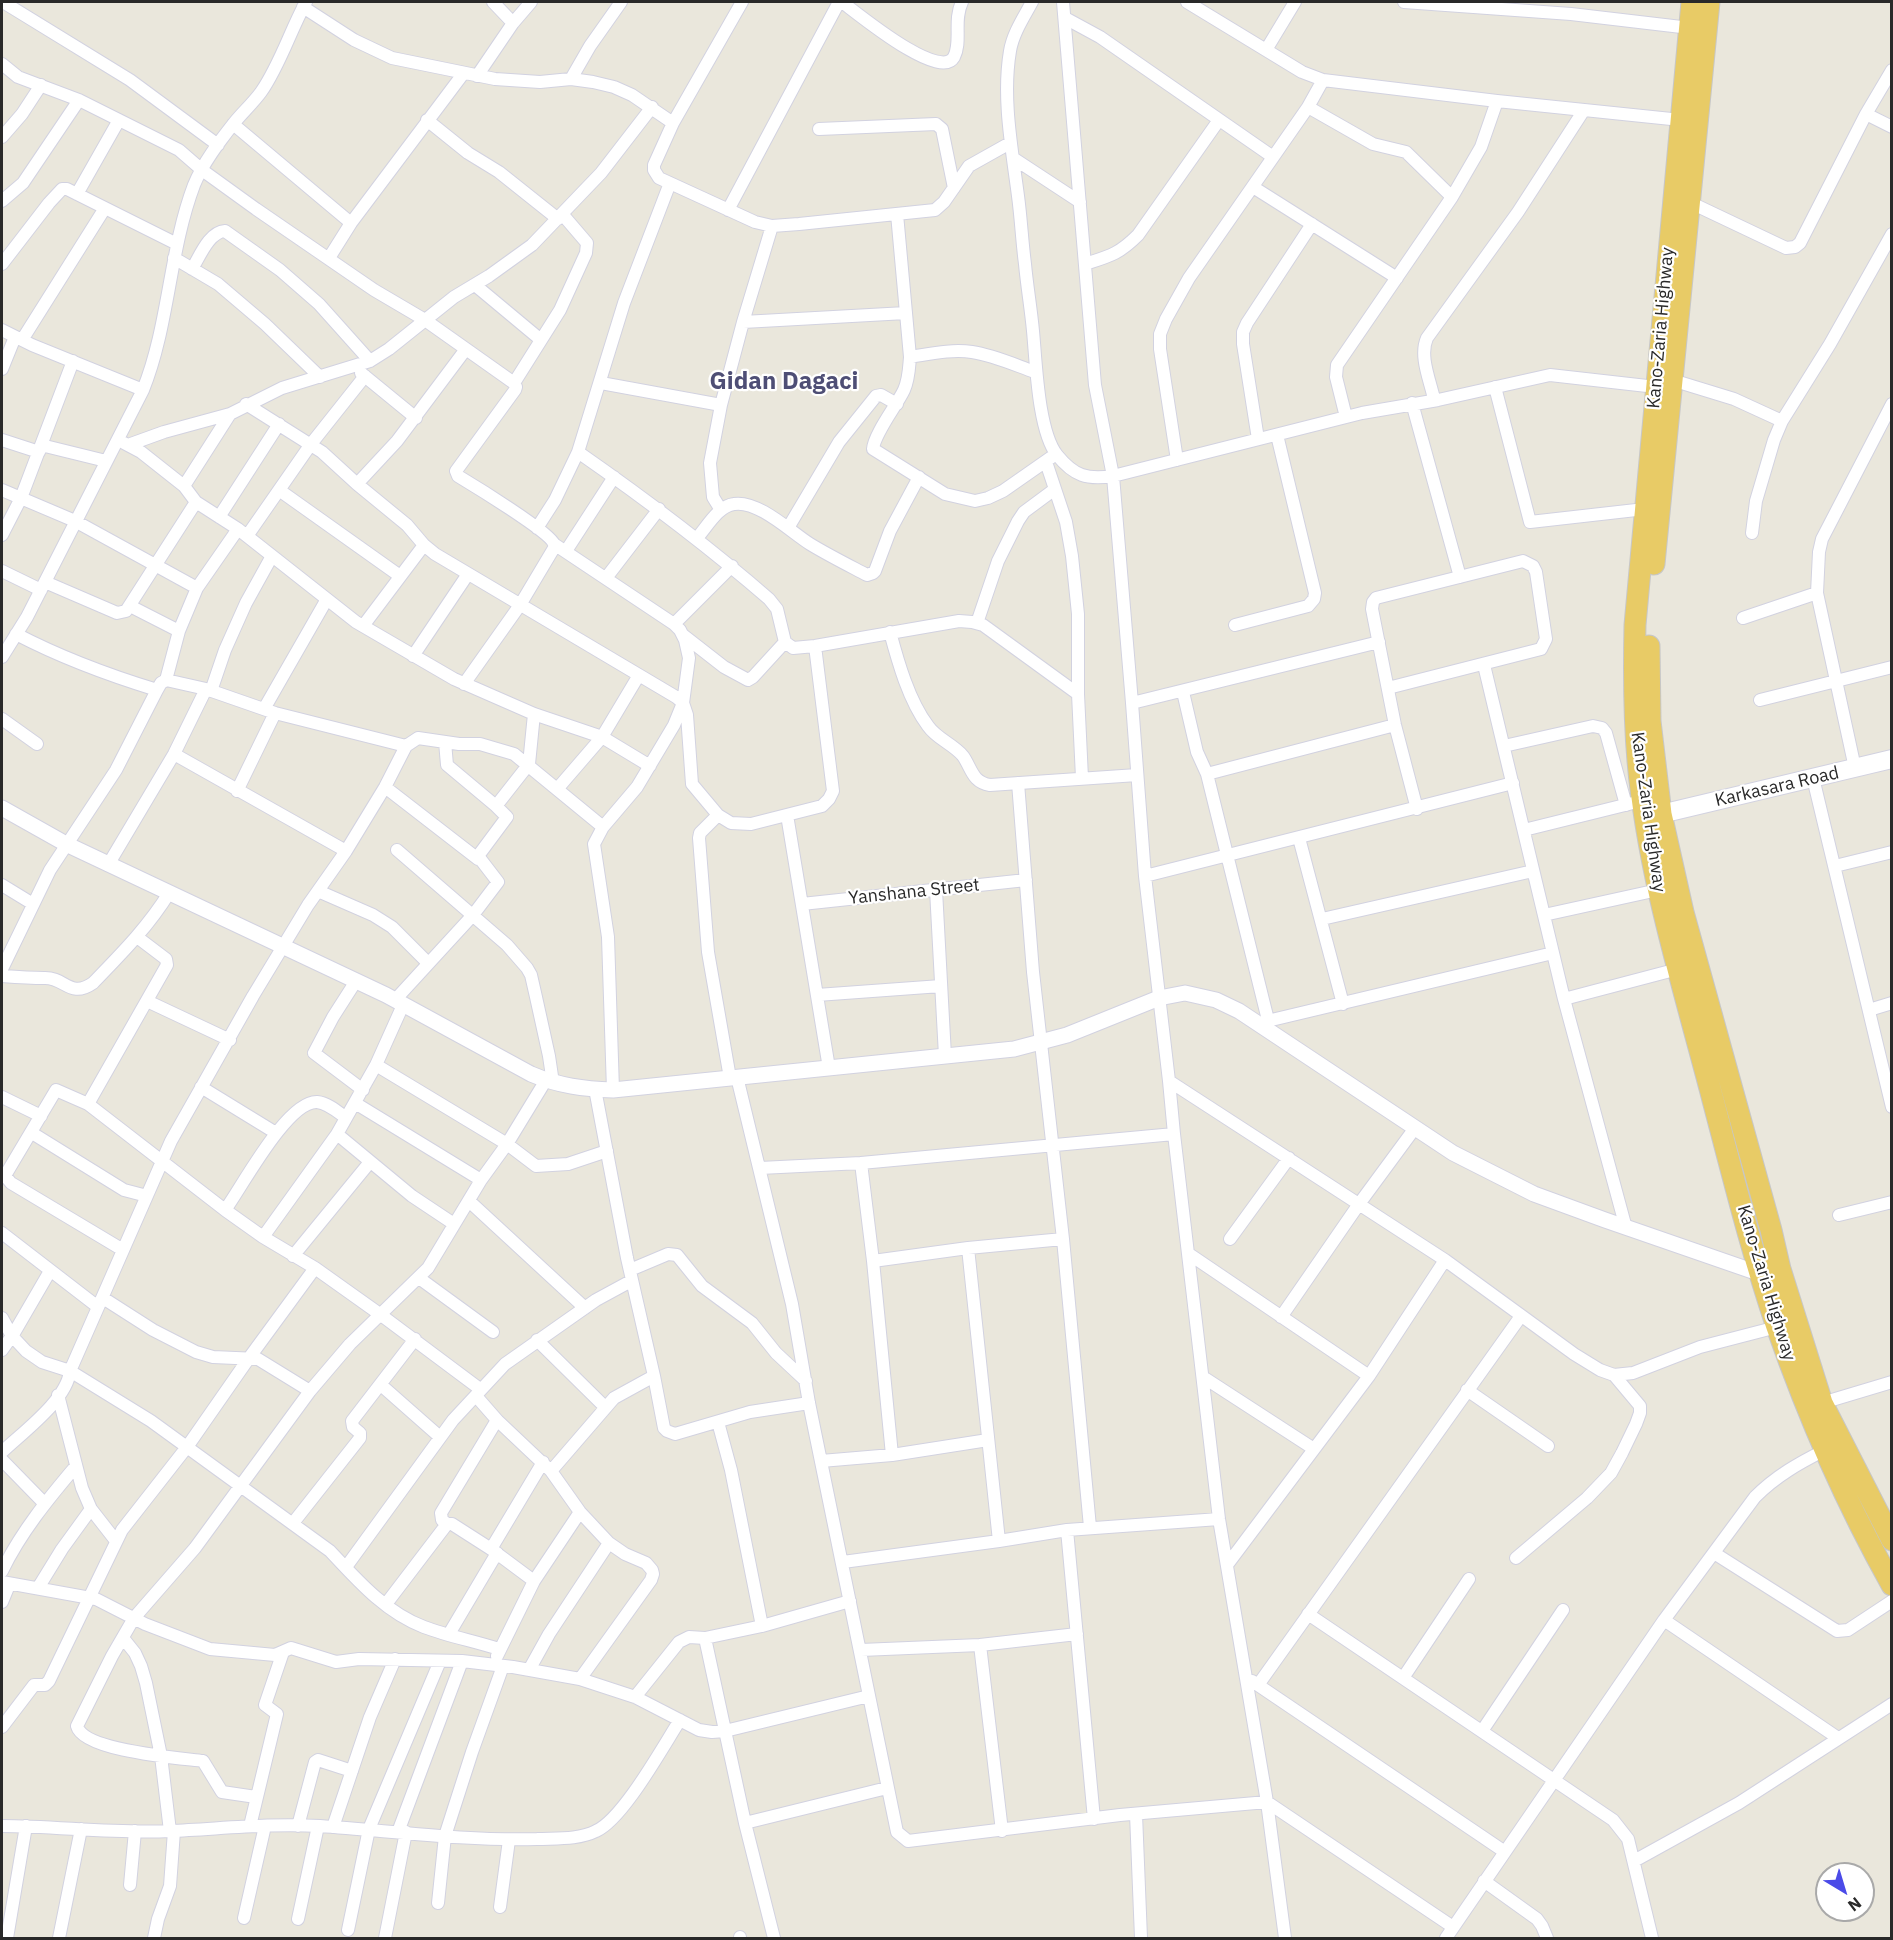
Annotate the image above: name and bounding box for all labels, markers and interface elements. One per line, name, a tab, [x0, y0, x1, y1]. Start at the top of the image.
street label: Kano-Zaria Highway	[1643, 246, 1679, 410]
district label: Gidan Dagaci	[710, 368, 858, 396]
street label: Kano-Zaria Highway	[1626, 730, 1670, 894]
street label: Karkasara Road	[1713, 762, 1841, 812]
street label: Yanshana Street	[847, 874, 981, 910]
street label: Kano-Zaria Highway	[1732, 1203, 1800, 1363]
north arrow	[1815, 1862, 1875, 1922]
text: N	[1844, 1893, 1866, 1916]

